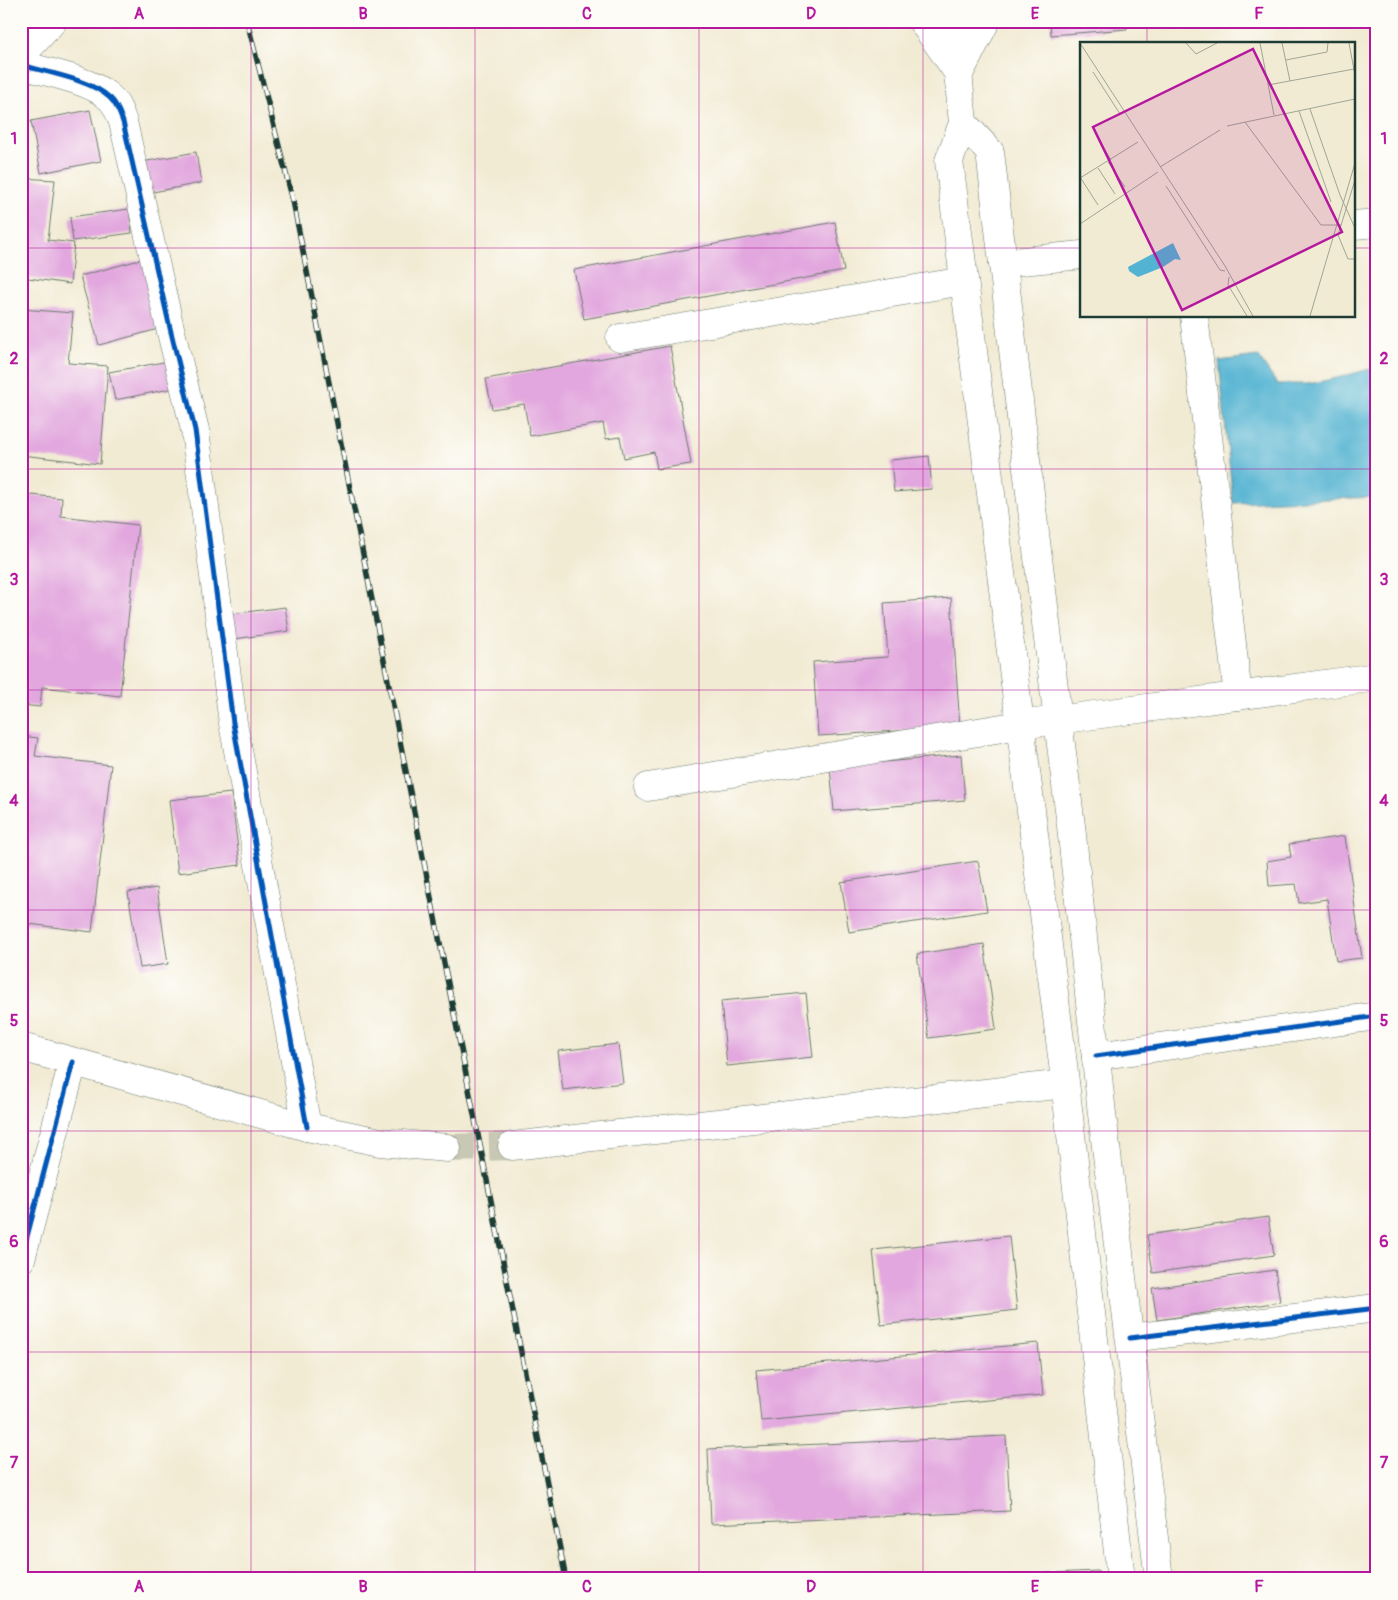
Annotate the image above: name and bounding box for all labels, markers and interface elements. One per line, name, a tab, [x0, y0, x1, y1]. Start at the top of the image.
text: A	[134, 4, 145, 24]
text: B	[358, 4, 368, 24]
text: C	[582, 4, 592, 24]
text: D	[806, 4, 816, 24]
text: E	[1031, 4, 1040, 24]
text: F	[1254, 4, 1264, 24]
inset map	[1080, 42, 1356, 318]
text: 1	[11, 129, 17, 149]
text: 1	[1381, 129, 1387, 149]
text: 2	[10, 349, 19, 369]
text: 2	[1380, 349, 1389, 369]
text: 3	[10, 570, 19, 590]
text: 3	[1380, 570, 1389, 590]
text: 4	[9, 791, 19, 811]
text: 4	[1379, 791, 1389, 811]
text: 5	[10, 1011, 19, 1031]
text: 5	[1380, 1011, 1389, 1031]
text: 6	[9, 1232, 19, 1252]
text: 6	[1379, 1232, 1389, 1252]
text: 7	[10, 1453, 19, 1473]
text: 7	[1380, 1453, 1389, 1473]
text: A	[134, 1577, 145, 1597]
text: B	[358, 1577, 368, 1597]
text: C	[582, 1577, 592, 1597]
text: D	[806, 1577, 816, 1597]
text: E	[1031, 1577, 1040, 1597]
text: F	[1254, 1577, 1264, 1597]

